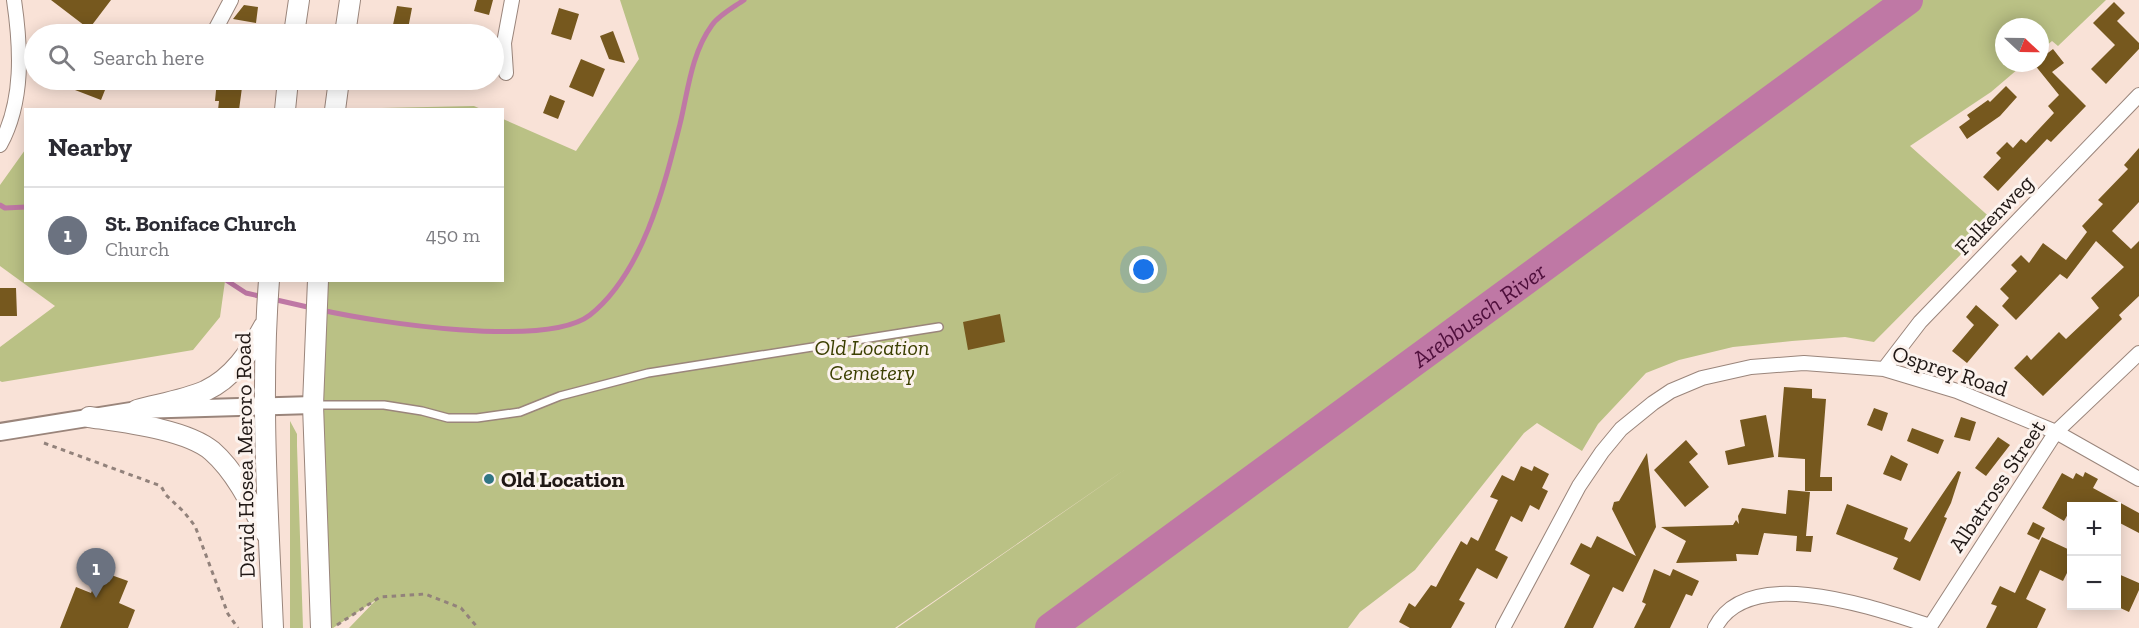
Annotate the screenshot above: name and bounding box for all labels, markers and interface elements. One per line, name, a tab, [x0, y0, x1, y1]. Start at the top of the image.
north arrow	[1995, 18, 2049, 72]
search box	[24, 24, 504, 90]
icon: search	[45, 41, 78, 74]
text: Search here	[93, 44, 204, 71]
text: Nearby	[48, 131, 132, 163]
street label: Falkenweg	[1949, 169, 2039, 261]
text: St. Boniface Church	[105, 210, 296, 237]
text: 1	[63, 223, 72, 247]
text: 450 m	[426, 223, 480, 247]
text: Church	[105, 237, 169, 261]
your location	[1129, 255, 1158, 284]
water label: Arebbusch River	[1405, 255, 1552, 373]
street label: David Hosea Meroro Road	[229, 332, 261, 578]
park label: Old Location Cemetery	[814, 334, 930, 386]
street label: Osprey Road	[1889, 340, 2011, 402]
street label: Albatross Street	[1943, 414, 2052, 557]
place label: Old Location	[501, 466, 625, 493]
marker: Old Location	[482, 472, 496, 486]
map controls	[2067, 502, 2121, 610]
button: +	[2067, 502, 2121, 556]
pin: 1	[76, 548, 116, 598]
button: −	[2067, 556, 2121, 610]

